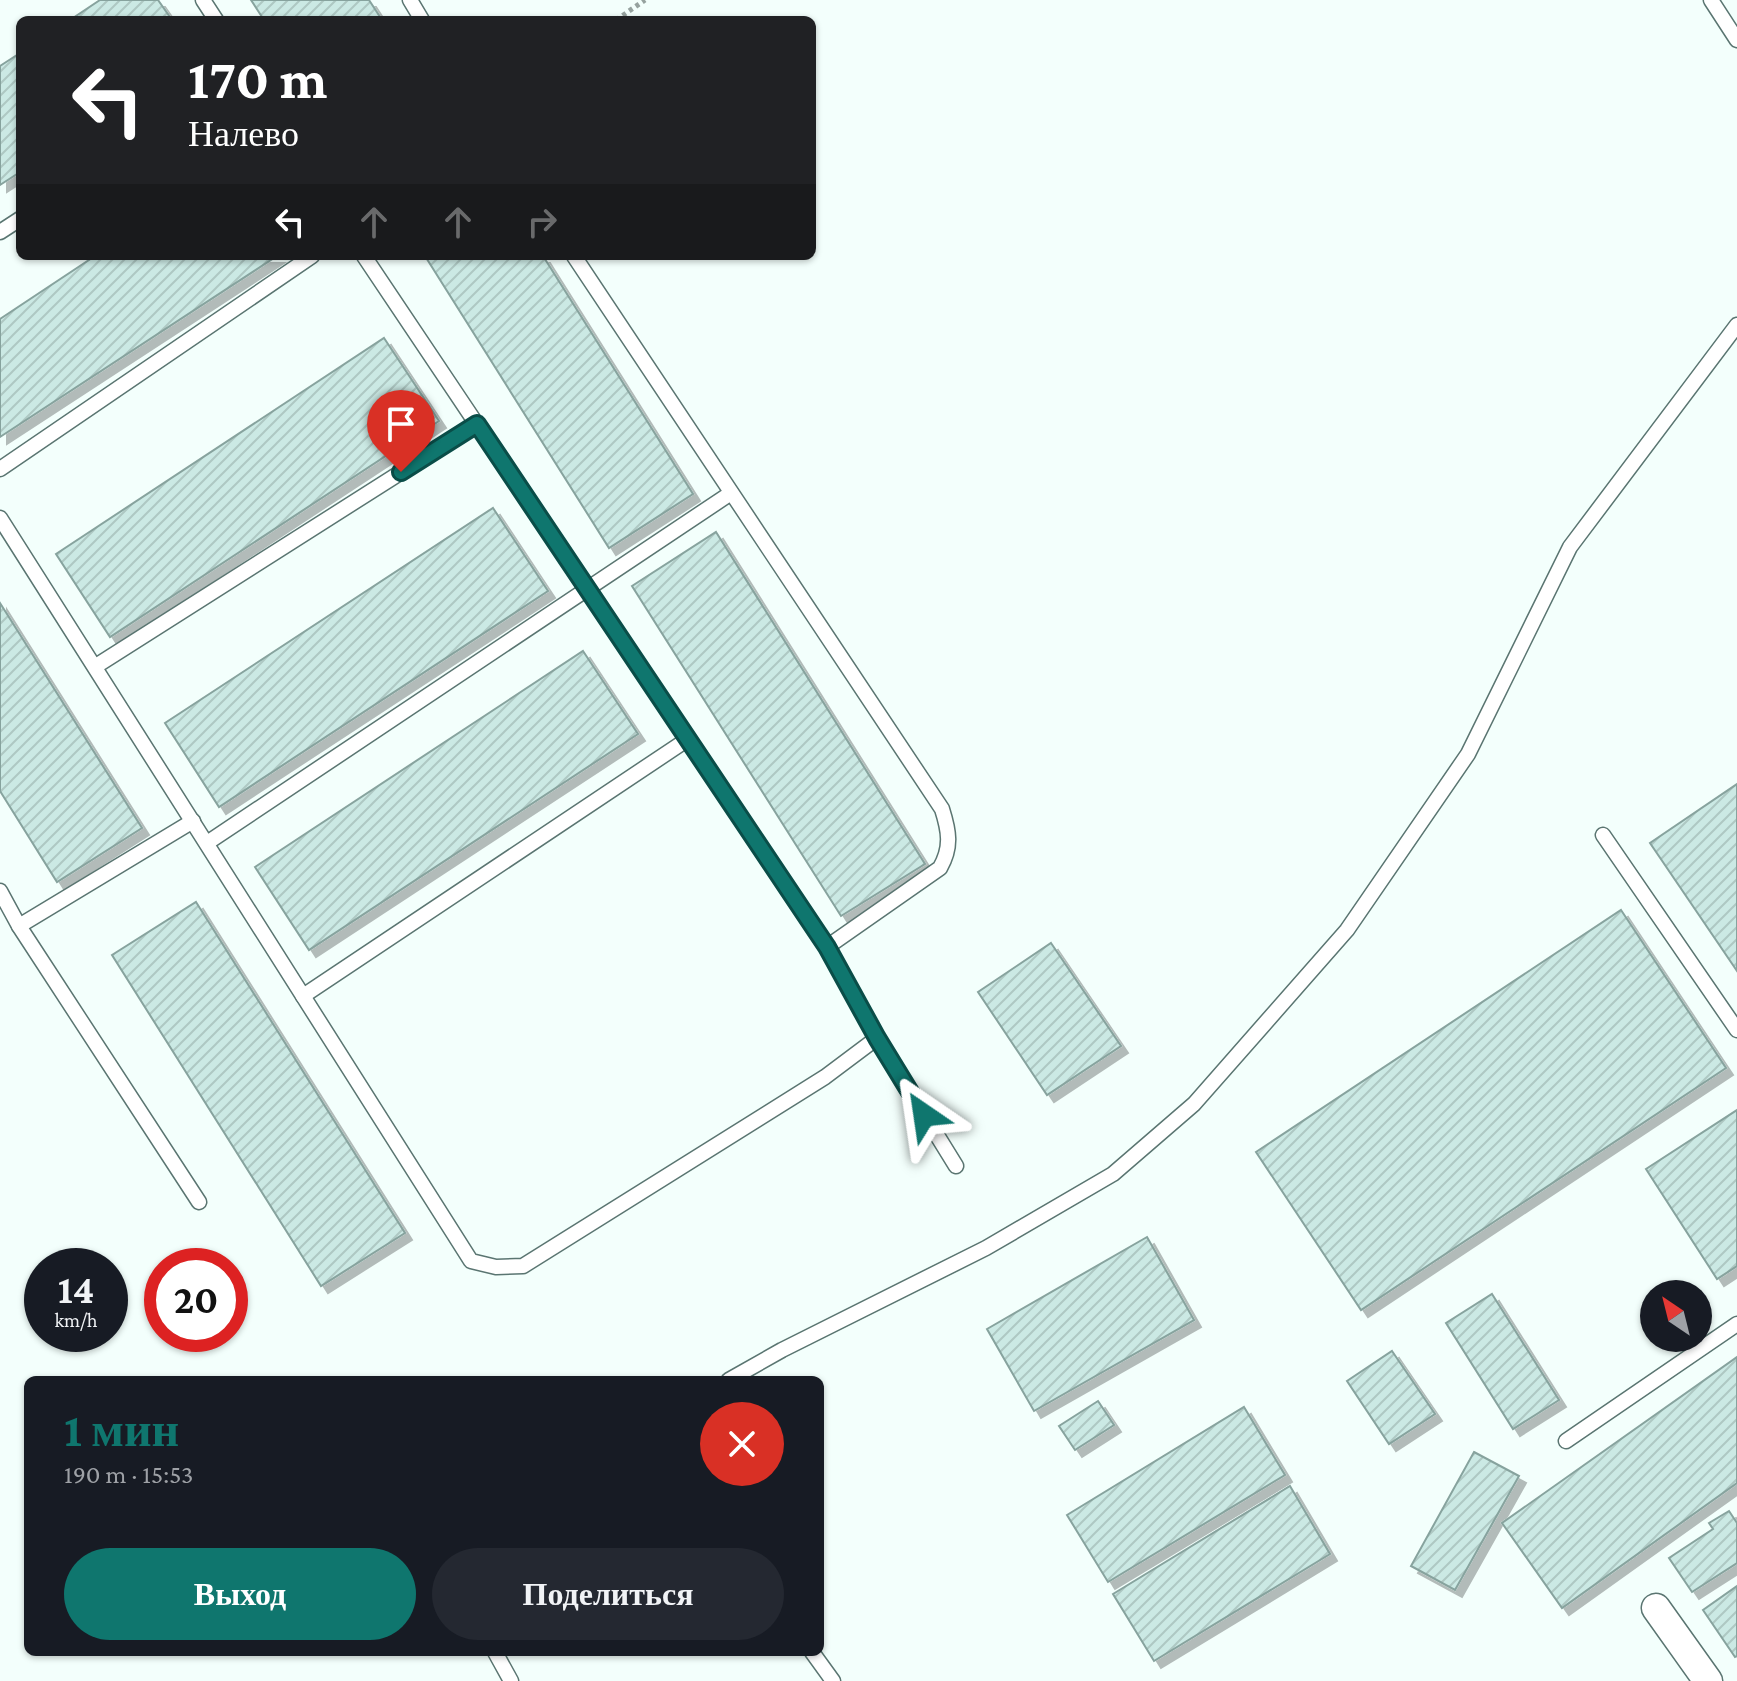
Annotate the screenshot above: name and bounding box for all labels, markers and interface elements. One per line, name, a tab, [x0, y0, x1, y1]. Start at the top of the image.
icon: left	[56, 48, 160, 152]
text: 170 m	[188, 48, 327, 110]
text: Налево	[188, 114, 299, 154]
icon: left	[268, 200, 312, 244]
icon: ahead	[352, 200, 396, 244]
icon: ahead	[436, 200, 480, 244]
icon: right	[520, 200, 564, 244]
pin	[367, 390, 435, 472]
icon: arrive	[379, 402, 423, 446]
position arrow	[882, 1073, 966, 1157]
speed limit sign: 20	[144, 1248, 248, 1352]
text: 14	[58, 1267, 94, 1312]
north arrow	[1640, 1280, 1712, 1352]
map controls	[1640, 1280, 1712, 1352]
text: km/h	[54, 1309, 98, 1331]
button: close	[700, 1402, 784, 1486]
text: 1 мин	[64, 1403, 179, 1456]
text: 190 m · 15:53	[64, 1460, 193, 1489]
button: Выход	[64, 1548, 416, 1640]
button: Поделиться	[432, 1548, 784, 1640]

